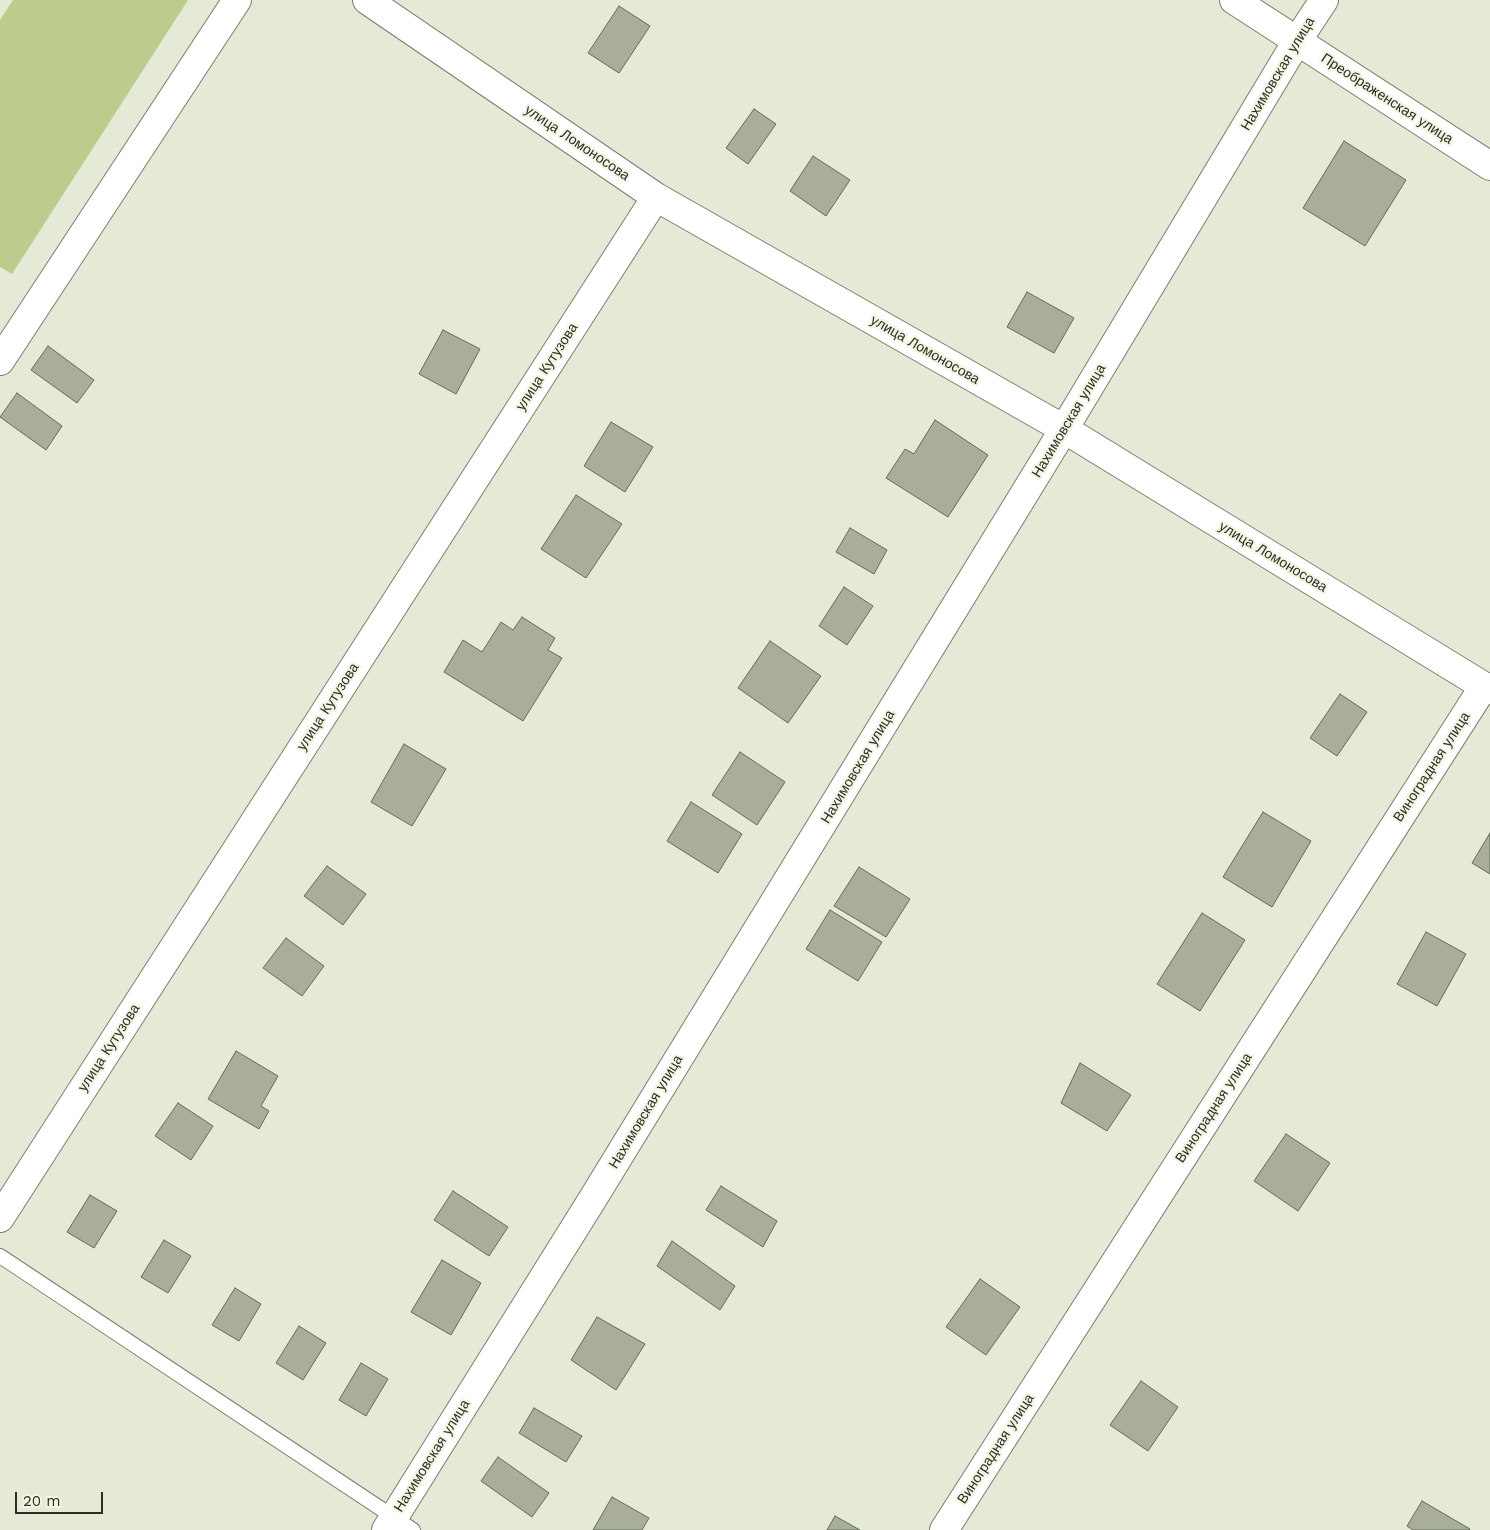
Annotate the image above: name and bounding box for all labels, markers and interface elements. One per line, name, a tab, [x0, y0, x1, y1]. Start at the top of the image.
street label: Нахимовская улица	[1237, 14, 1319, 134]
street label: Преображенская улица	[1318, 50, 1456, 148]
street label: улица Ломоносова	[521, 102, 633, 184]
street label: улица Ломоносова	[867, 312, 983, 388]
street label: улица Кутузова	[512, 320, 582, 414]
street label: Нахимовская улица	[1028, 361, 1110, 481]
street label: улица Ломоносова	[1216, 518, 1330, 596]
street label: улица Кутузова	[293, 660, 363, 754]
street label: Нахимовская улица	[817, 707, 899, 827]
street label: Виноградная улица	[1390, 709, 1474, 825]
street label: улица Кутузова	[74, 1001, 144, 1095]
street label: Виноградная улица	[1172, 1050, 1256, 1166]
street label: Нахимовская улица	[605, 1052, 687, 1172]
street label: Виноградная улица	[954, 1391, 1038, 1507]
street label: Нахимовская улица	[391, 1397, 473, 1515]
scale bar	[18, 1482, 105, 1514]
text: 20 m	[23, 1492, 61, 1510]

